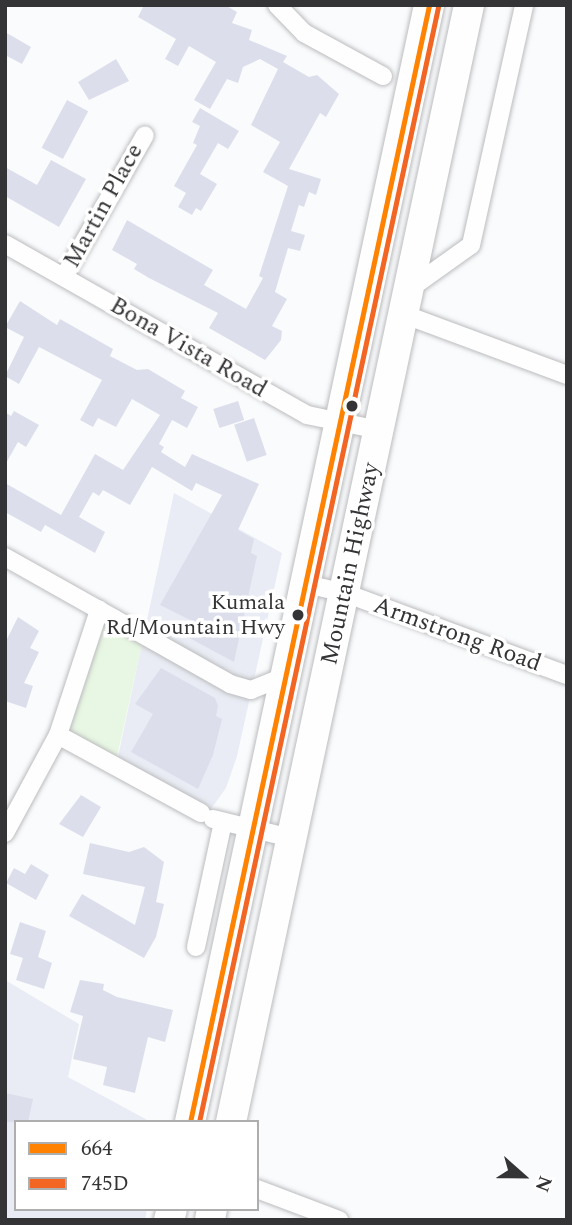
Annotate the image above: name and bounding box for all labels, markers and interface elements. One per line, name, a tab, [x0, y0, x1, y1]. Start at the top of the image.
street label: Martin Place	[58, 139, 150, 273]
street label: Bona Vista Road	[104, 291, 272, 405]
unlabelled marker	[345, 399, 359, 413]
street label: Mountain Highway	[316, 460, 386, 668]
place label: Kumala Rd/Mountain Hwy	[106, 589, 285, 640]
street label: Armstrong Road	[369, 591, 545, 679]
marker: Kumala Rd/Mountain Hwy	[291, 608, 305, 622]
legend	[14, 1120, 259, 1211]
text: 664	[81, 1133, 113, 1165]
north arrow	[488, 1141, 558, 1211]
text: 745D	[81, 1168, 129, 1200]
text: N	[527, 1171, 559, 1196]

